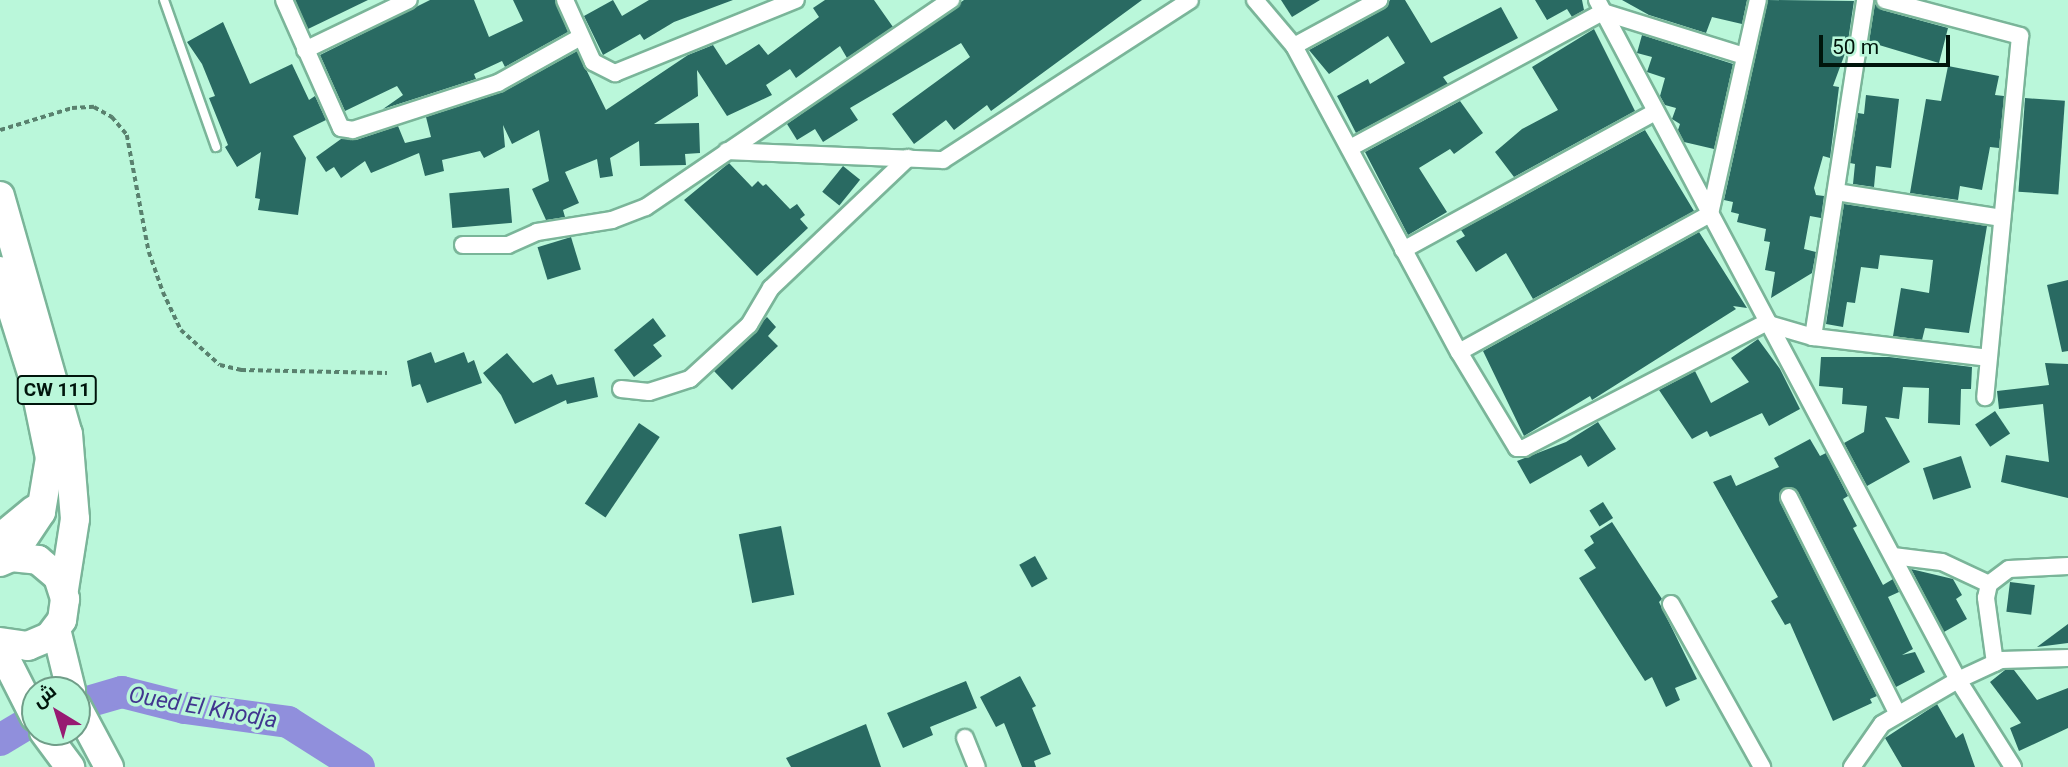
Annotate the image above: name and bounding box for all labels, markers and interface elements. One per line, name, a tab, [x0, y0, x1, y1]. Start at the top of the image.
scale bar	[1823, 21, 1954, 65]
text: 50 m	[1832, 35, 1879, 59]
road number: CW 111	[17, 374, 97, 406]
north arrow	[21, 676, 91, 746]
text: ش	[27, 679, 61, 712]
water label: Oued El Khodja	[126, 681, 280, 735]

